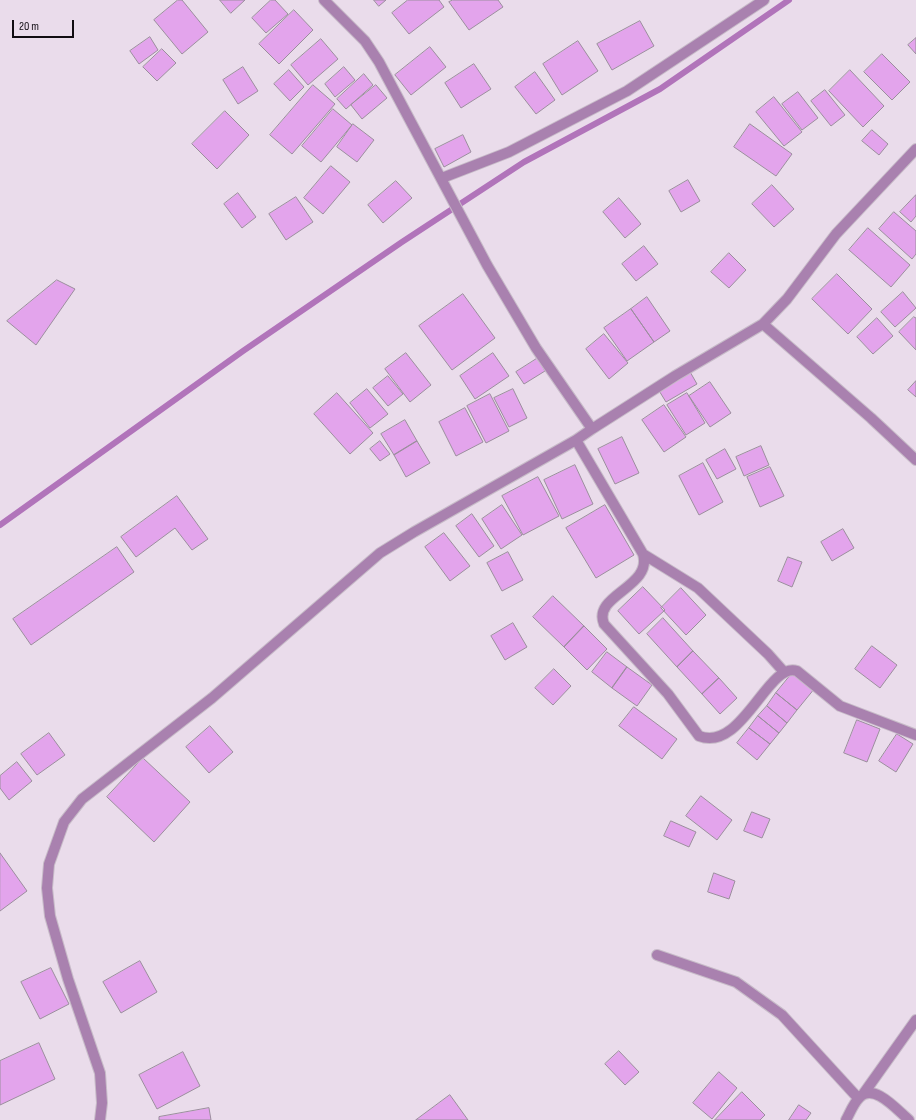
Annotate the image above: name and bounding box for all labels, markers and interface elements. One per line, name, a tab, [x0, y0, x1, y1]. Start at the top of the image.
scale bar	[14, 12, 76, 38]
text: 20 m	[19, 19, 39, 34]

